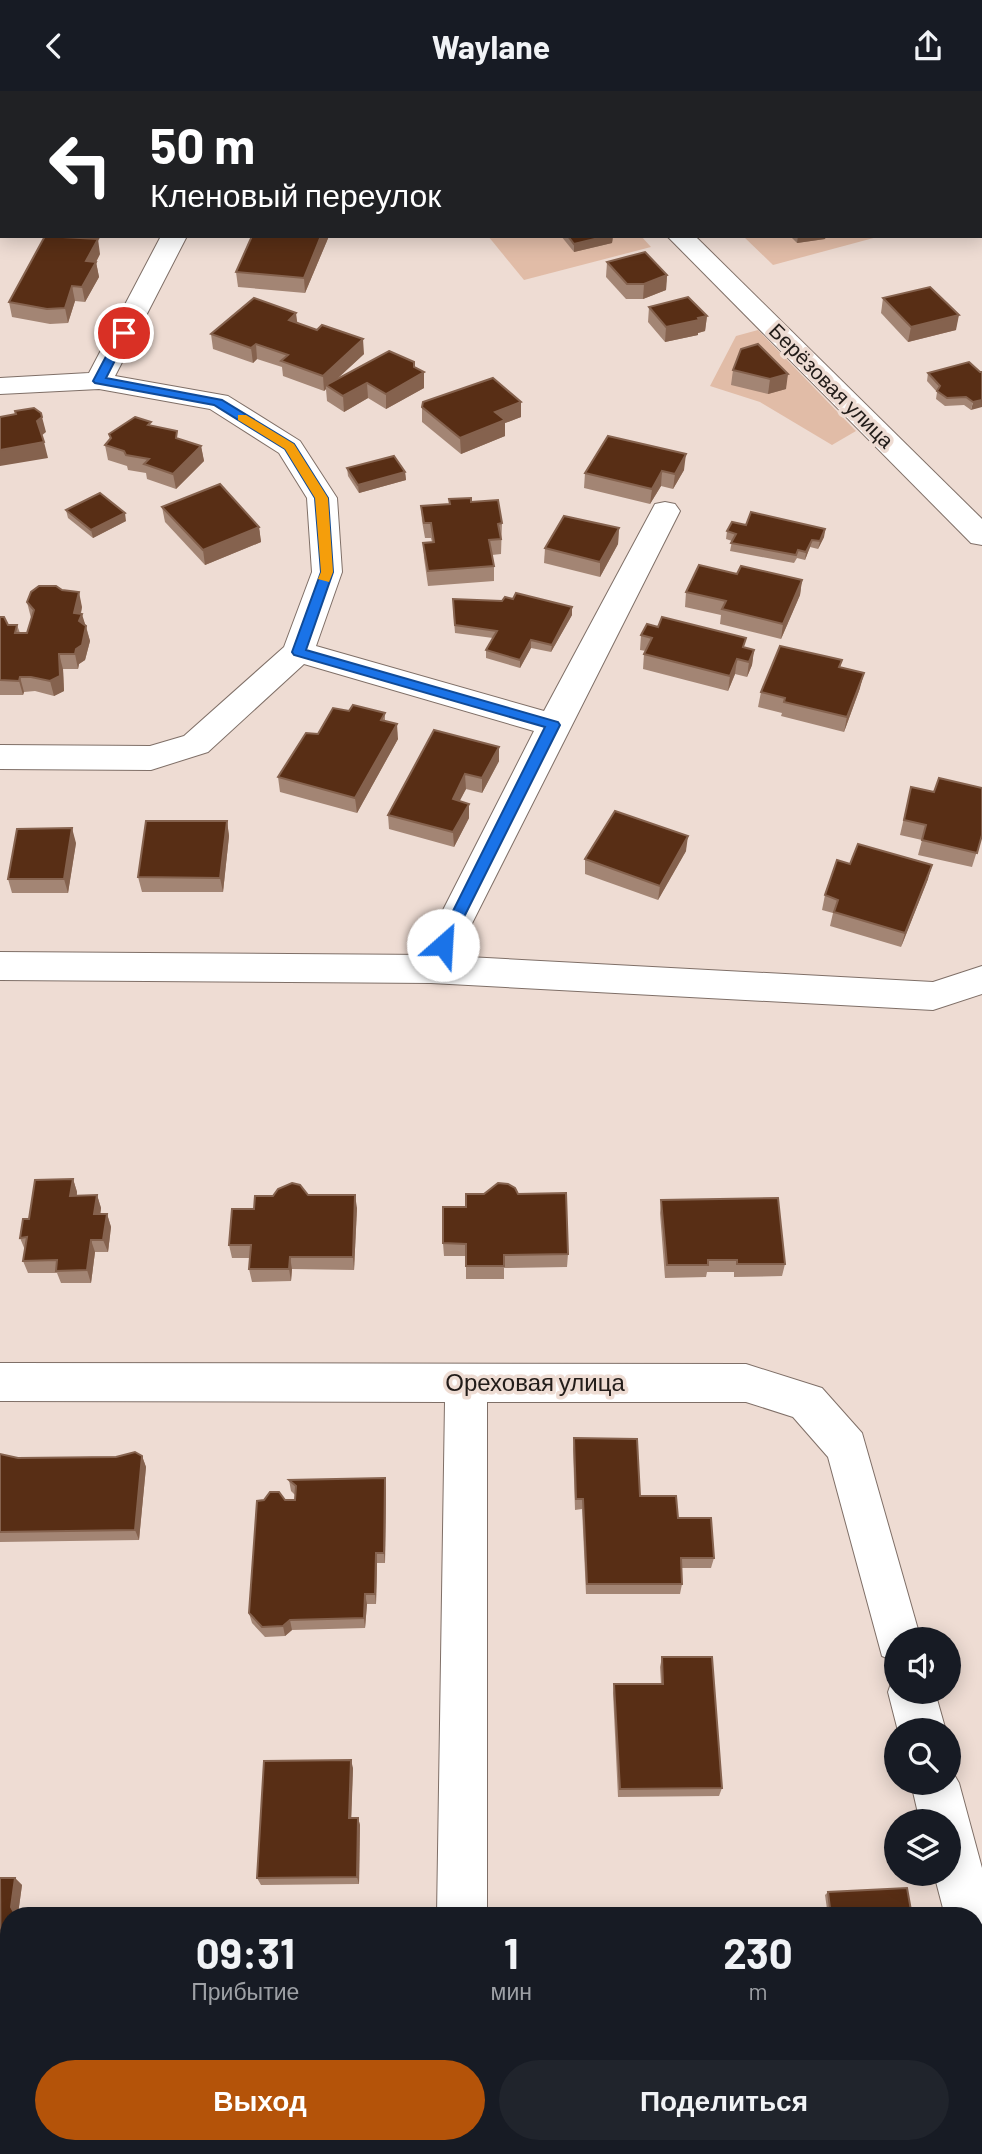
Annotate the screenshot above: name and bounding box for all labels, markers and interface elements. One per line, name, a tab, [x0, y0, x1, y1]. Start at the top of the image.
icon: back	[35, 27, 73, 65]
text: Waylane	[432, 27, 550, 65]
icon: share	[909, 27, 947, 65]
text: 50 m	[150, 115, 255, 174]
icon: left	[35, 119, 126, 210]
text: Кленовый переулок	[150, 175, 441, 213]
pin	[94, 303, 154, 363]
icon: arrive	[105, 314, 143, 352]
street label: Берёзовая улица	[765, 317, 900, 453]
position arrow	[406, 908, 480, 982]
street label: Ореховая улица	[445, 1367, 625, 1396]
map controls	[884, 1627, 961, 1886]
button: sound	[884, 1627, 961, 1704]
button: search	[884, 1718, 961, 1795]
button: layers	[884, 1809, 961, 1886]
text: 09:31	[196, 1927, 295, 1977]
text: 1	[504, 1927, 519, 1977]
text: 230	[723, 1927, 793, 1977]
text: Прибытие	[191, 1977, 299, 2005]
text: мин	[491, 1977, 532, 2005]
text: m	[748, 1977, 767, 2005]
button: Выход	[35, 2060, 485, 2140]
button: Поделиться	[499, 2060, 949, 2140]

